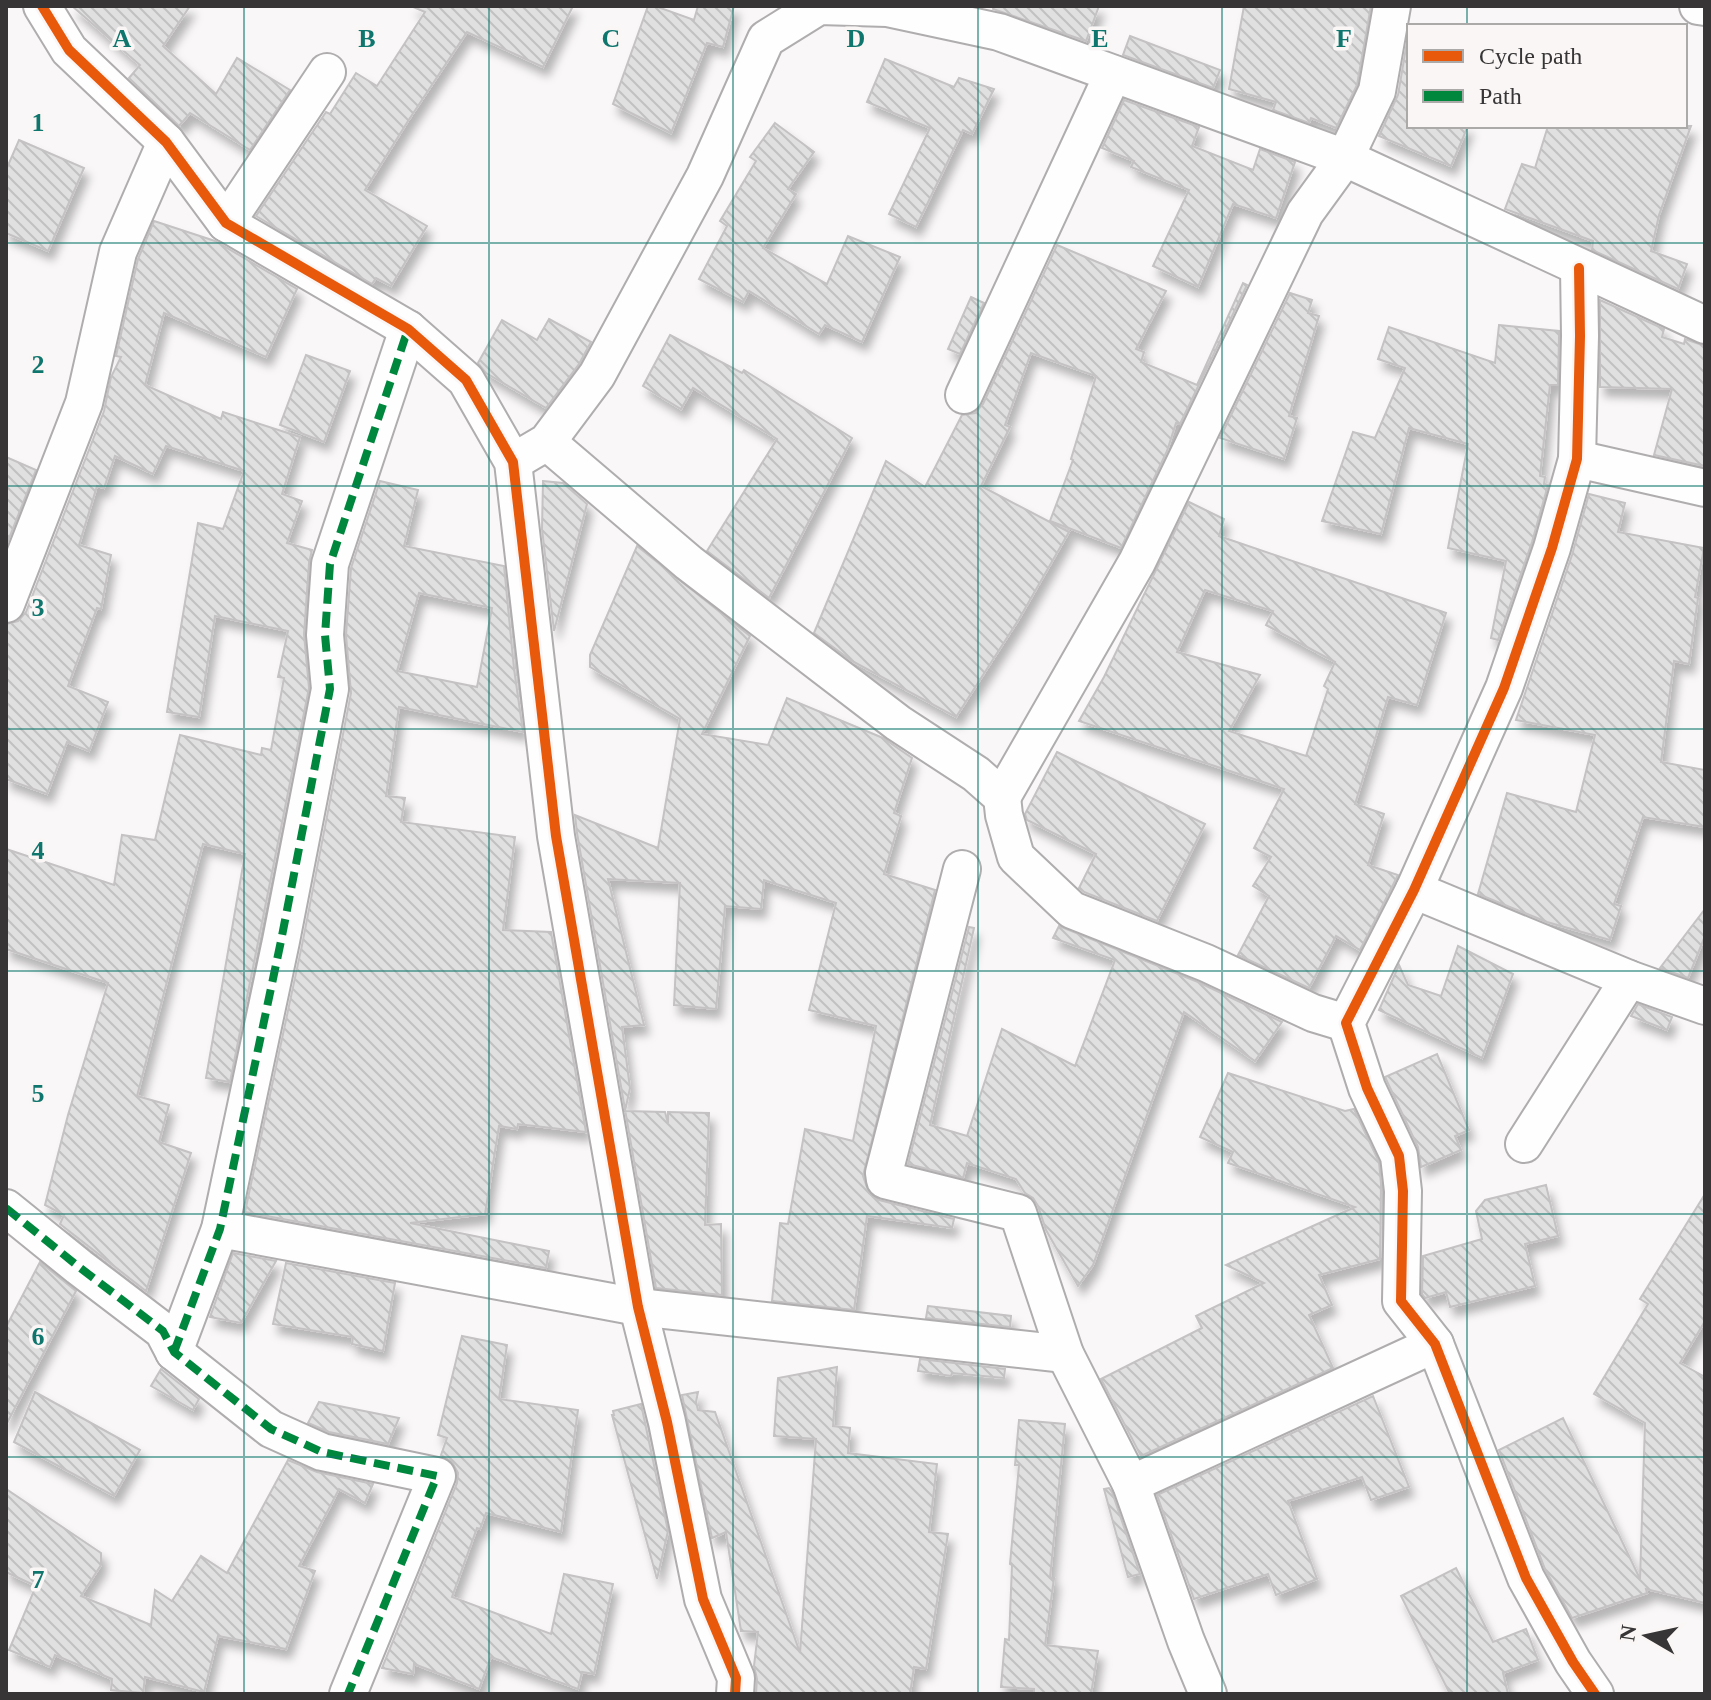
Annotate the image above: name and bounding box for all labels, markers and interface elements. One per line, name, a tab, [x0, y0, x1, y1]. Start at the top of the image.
text: A	[113, 24, 132, 53]
text: B	[358, 24, 376, 53]
text: C	[602, 24, 620, 53]
text: D	[847, 24, 865, 53]
text: E	[1091, 24, 1109, 53]
text: F	[1336, 24, 1352, 53]
legend	[1407, 24, 1687, 128]
text: Cycle path	[1479, 43, 1582, 69]
text: Path	[1479, 83, 1522, 109]
text: 1	[32, 108, 45, 137]
text: 2	[32, 350, 45, 379]
text: 3	[32, 593, 45, 622]
text: 4	[32, 836, 45, 865]
text: 5	[32, 1079, 45, 1108]
text: 6	[32, 1322, 45, 1351]
text: 7	[32, 1565, 45, 1594]
north arrow	[1607, 1596, 1687, 1676]
text: N	[1614, 1623, 1641, 1643]

